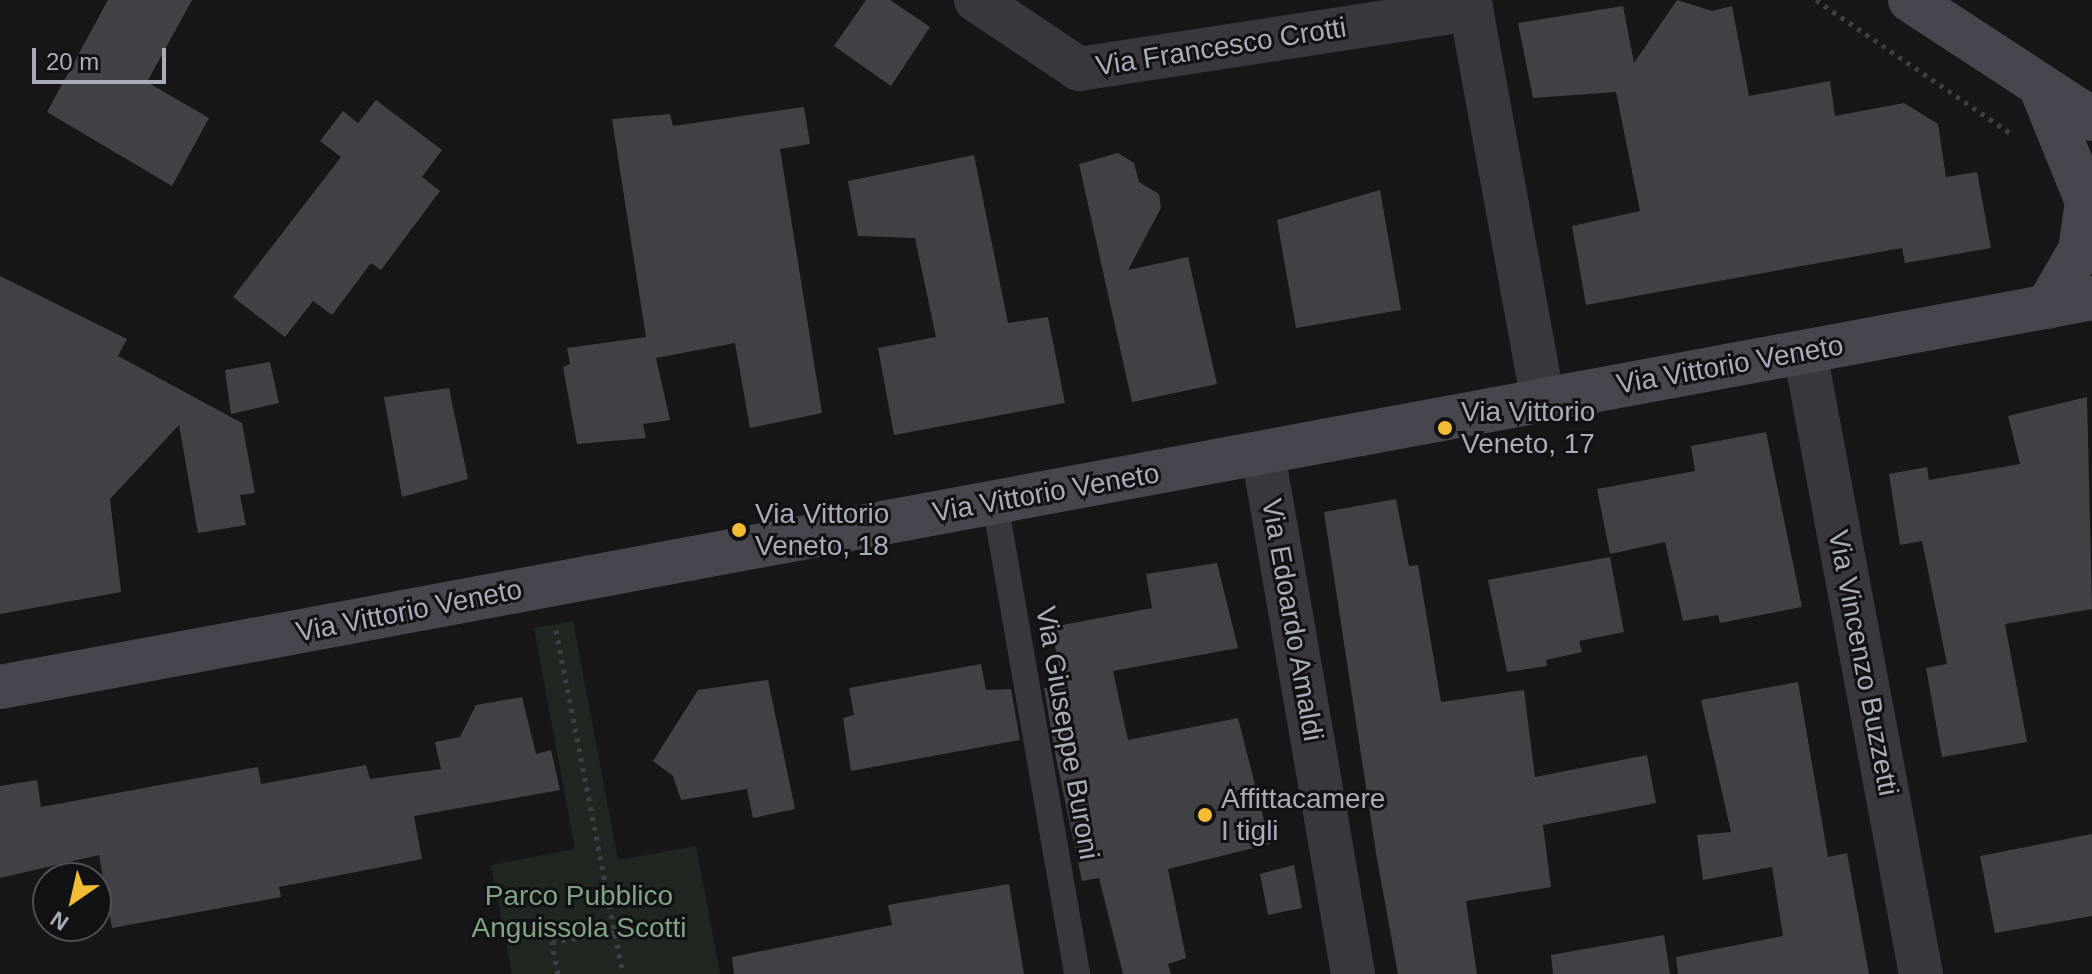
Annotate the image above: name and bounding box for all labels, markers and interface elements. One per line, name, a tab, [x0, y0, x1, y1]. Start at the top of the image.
street label: Via Francesco Crotti	[1093, 11, 1349, 83]
scale bar	[36, 32, 170, 82]
text: 20 m	[46, 48, 99, 75]
street label: Via Vittorio Veneto	[1614, 329, 1846, 401]
place label: Via Vittorio Veneto, 17	[1461, 395, 1595, 461]
marker: Via Vittorio Veneto, 17	[1436, 419, 1454, 437]
street label: Via Vittorio Veneto	[930, 457, 1162, 529]
street label: Via Edoardo Amaldi	[1254, 495, 1330, 745]
place label: Via Vittorio Veneto, 18	[755, 497, 889, 563]
marker: Via Vittorio Veneto, 18	[730, 521, 748, 539]
street label: Via Vincenzo Buzzetti	[1821, 527, 1905, 799]
street label: Via Vittorio Veneto	[293, 573, 525, 649]
street label: Via Giuseppe Buroni	[1028, 604, 1106, 862]
place label: Affittacamere I tigli	[1221, 782, 1385, 848]
marker: Affittacamere I tigli	[1196, 806, 1214, 824]
north arrow	[32, 862, 112, 942]
park label: Parco Pubblico Anguissola Scotti	[472, 879, 686, 945]
text: N	[46, 906, 73, 935]

